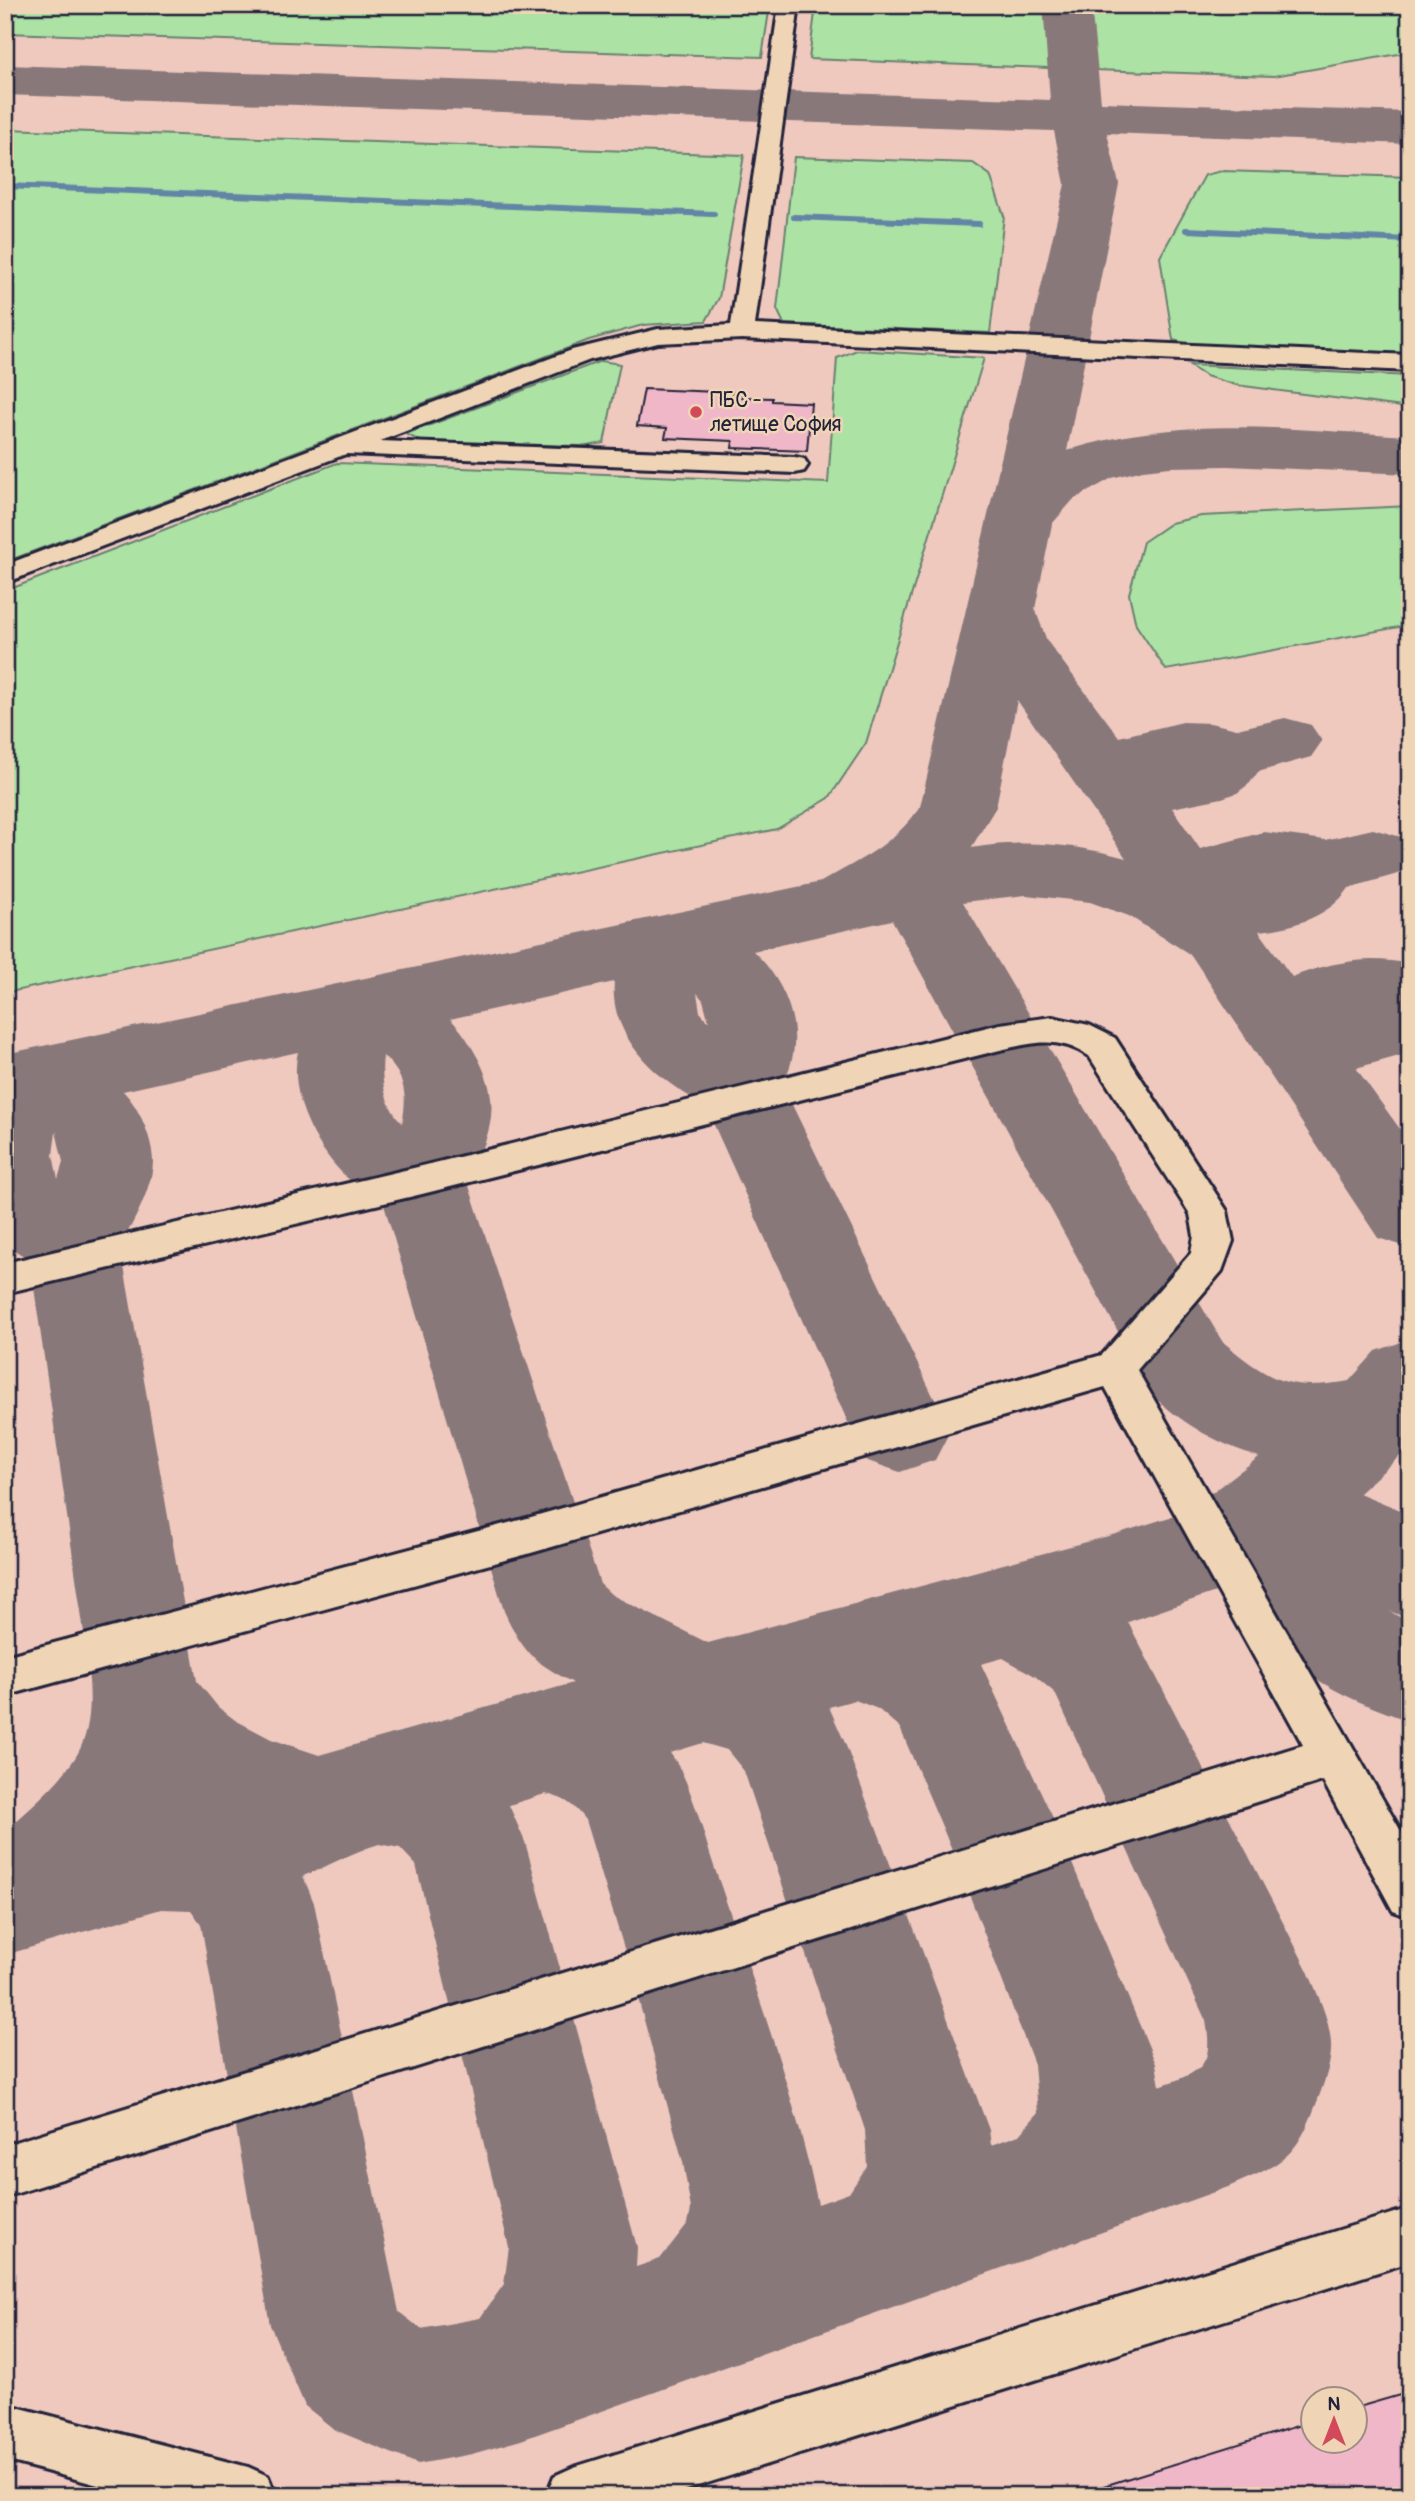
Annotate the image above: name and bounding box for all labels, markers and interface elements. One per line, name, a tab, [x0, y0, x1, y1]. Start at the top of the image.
place label: ПБС - летище София	[710, 387, 841, 438]
marker: ПБС - летище София	[688, 404, 704, 420]
north arrow	[1300, 2386, 1370, 2456]
text: N	[1328, 2392, 1341, 2416]

